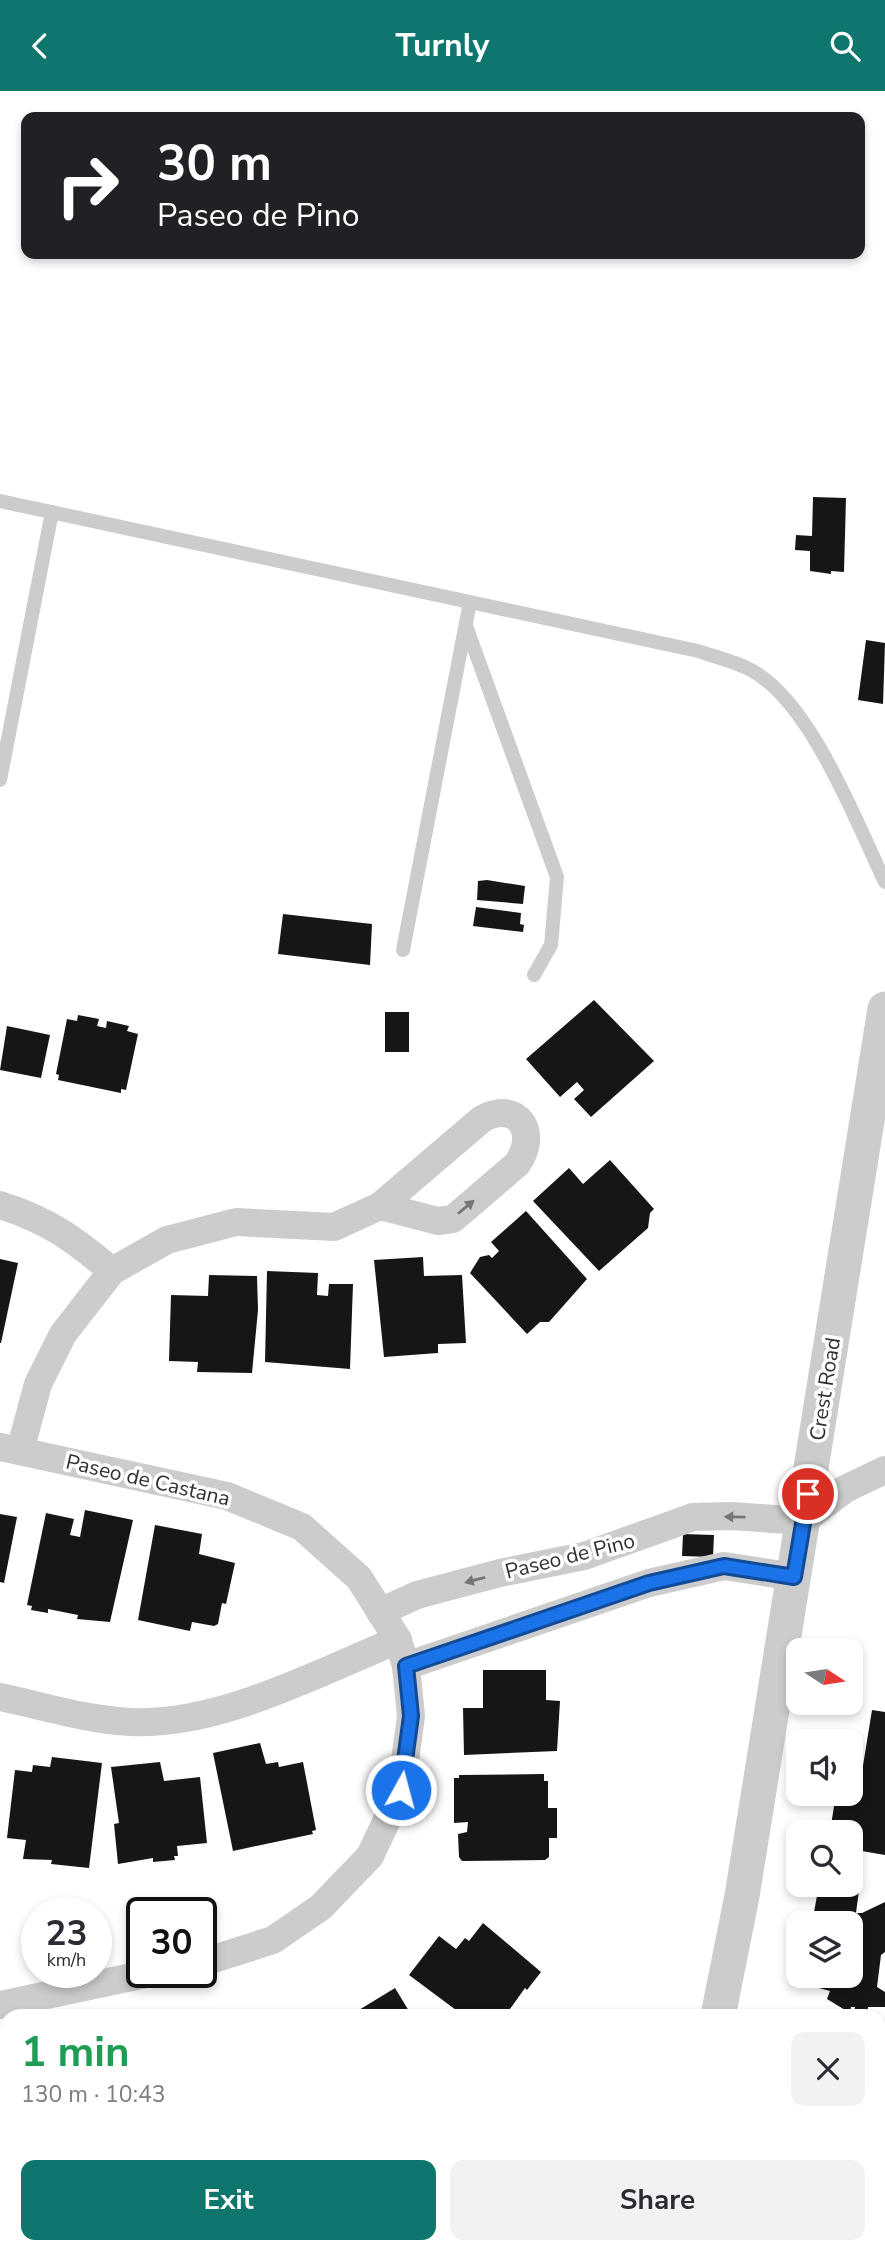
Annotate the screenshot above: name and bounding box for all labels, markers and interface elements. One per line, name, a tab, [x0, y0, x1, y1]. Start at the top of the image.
text: Turnly	[396, 24, 489, 67]
icon: back	[21, 27, 59, 65]
icon: search	[826, 27, 864, 65]
text: 30 m	[157, 130, 272, 197]
icon: right	[42, 140, 133, 231]
text: Paseo de Pino	[157, 194, 359, 237]
one-way arrow	[458, 1200, 475, 1215]
street label: Crest Road	[803, 1335, 847, 1443]
street label: Paseo de Castana	[63, 1448, 233, 1512]
pin	[778, 1464, 838, 1524]
icon: arrive	[789, 1475, 827, 1513]
one-way arrow	[724, 1511, 746, 1522]
street label: Paseo de Pino	[502, 1526, 638, 1586]
one-way arrow	[463, 1575, 485, 1586]
north arrow	[786, 1638, 863, 1715]
map controls	[786, 1638, 863, 1988]
button: sound	[786, 1729, 863, 1806]
position arrow	[364, 1753, 438, 1827]
button: search	[786, 1820, 863, 1897]
speed limit sign: 30	[126, 1897, 217, 1988]
text: 23	[45, 1910, 88, 1957]
button: layers	[786, 1911, 863, 1988]
text: km/h	[47, 1948, 86, 1972]
text: 1 min	[21, 2024, 130, 2081]
button: close	[791, 2032, 865, 2106]
text: 130 m · 10:43	[21, 2079, 166, 2110]
button: Exit	[21, 2160, 436, 2240]
button: Share	[450, 2160, 865, 2240]

